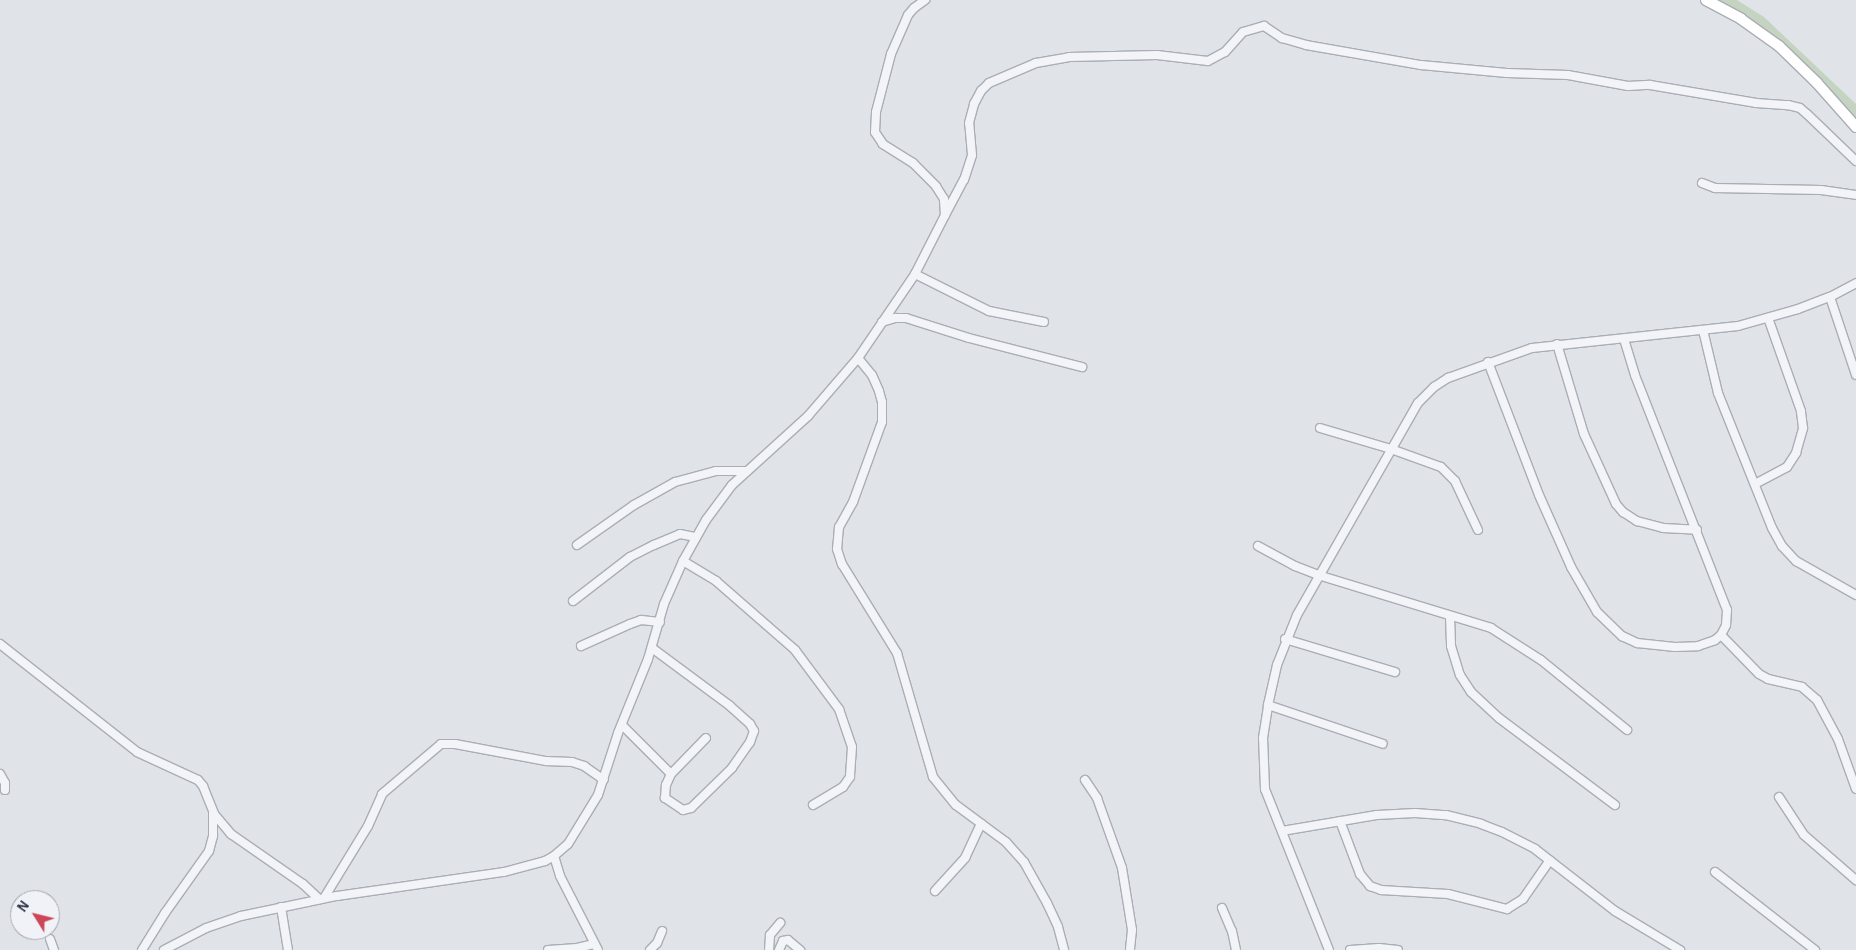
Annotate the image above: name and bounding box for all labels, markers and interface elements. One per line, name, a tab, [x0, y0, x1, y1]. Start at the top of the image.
north arrow	[10, 890, 60, 940]
text: N	[15, 899, 32, 915]

